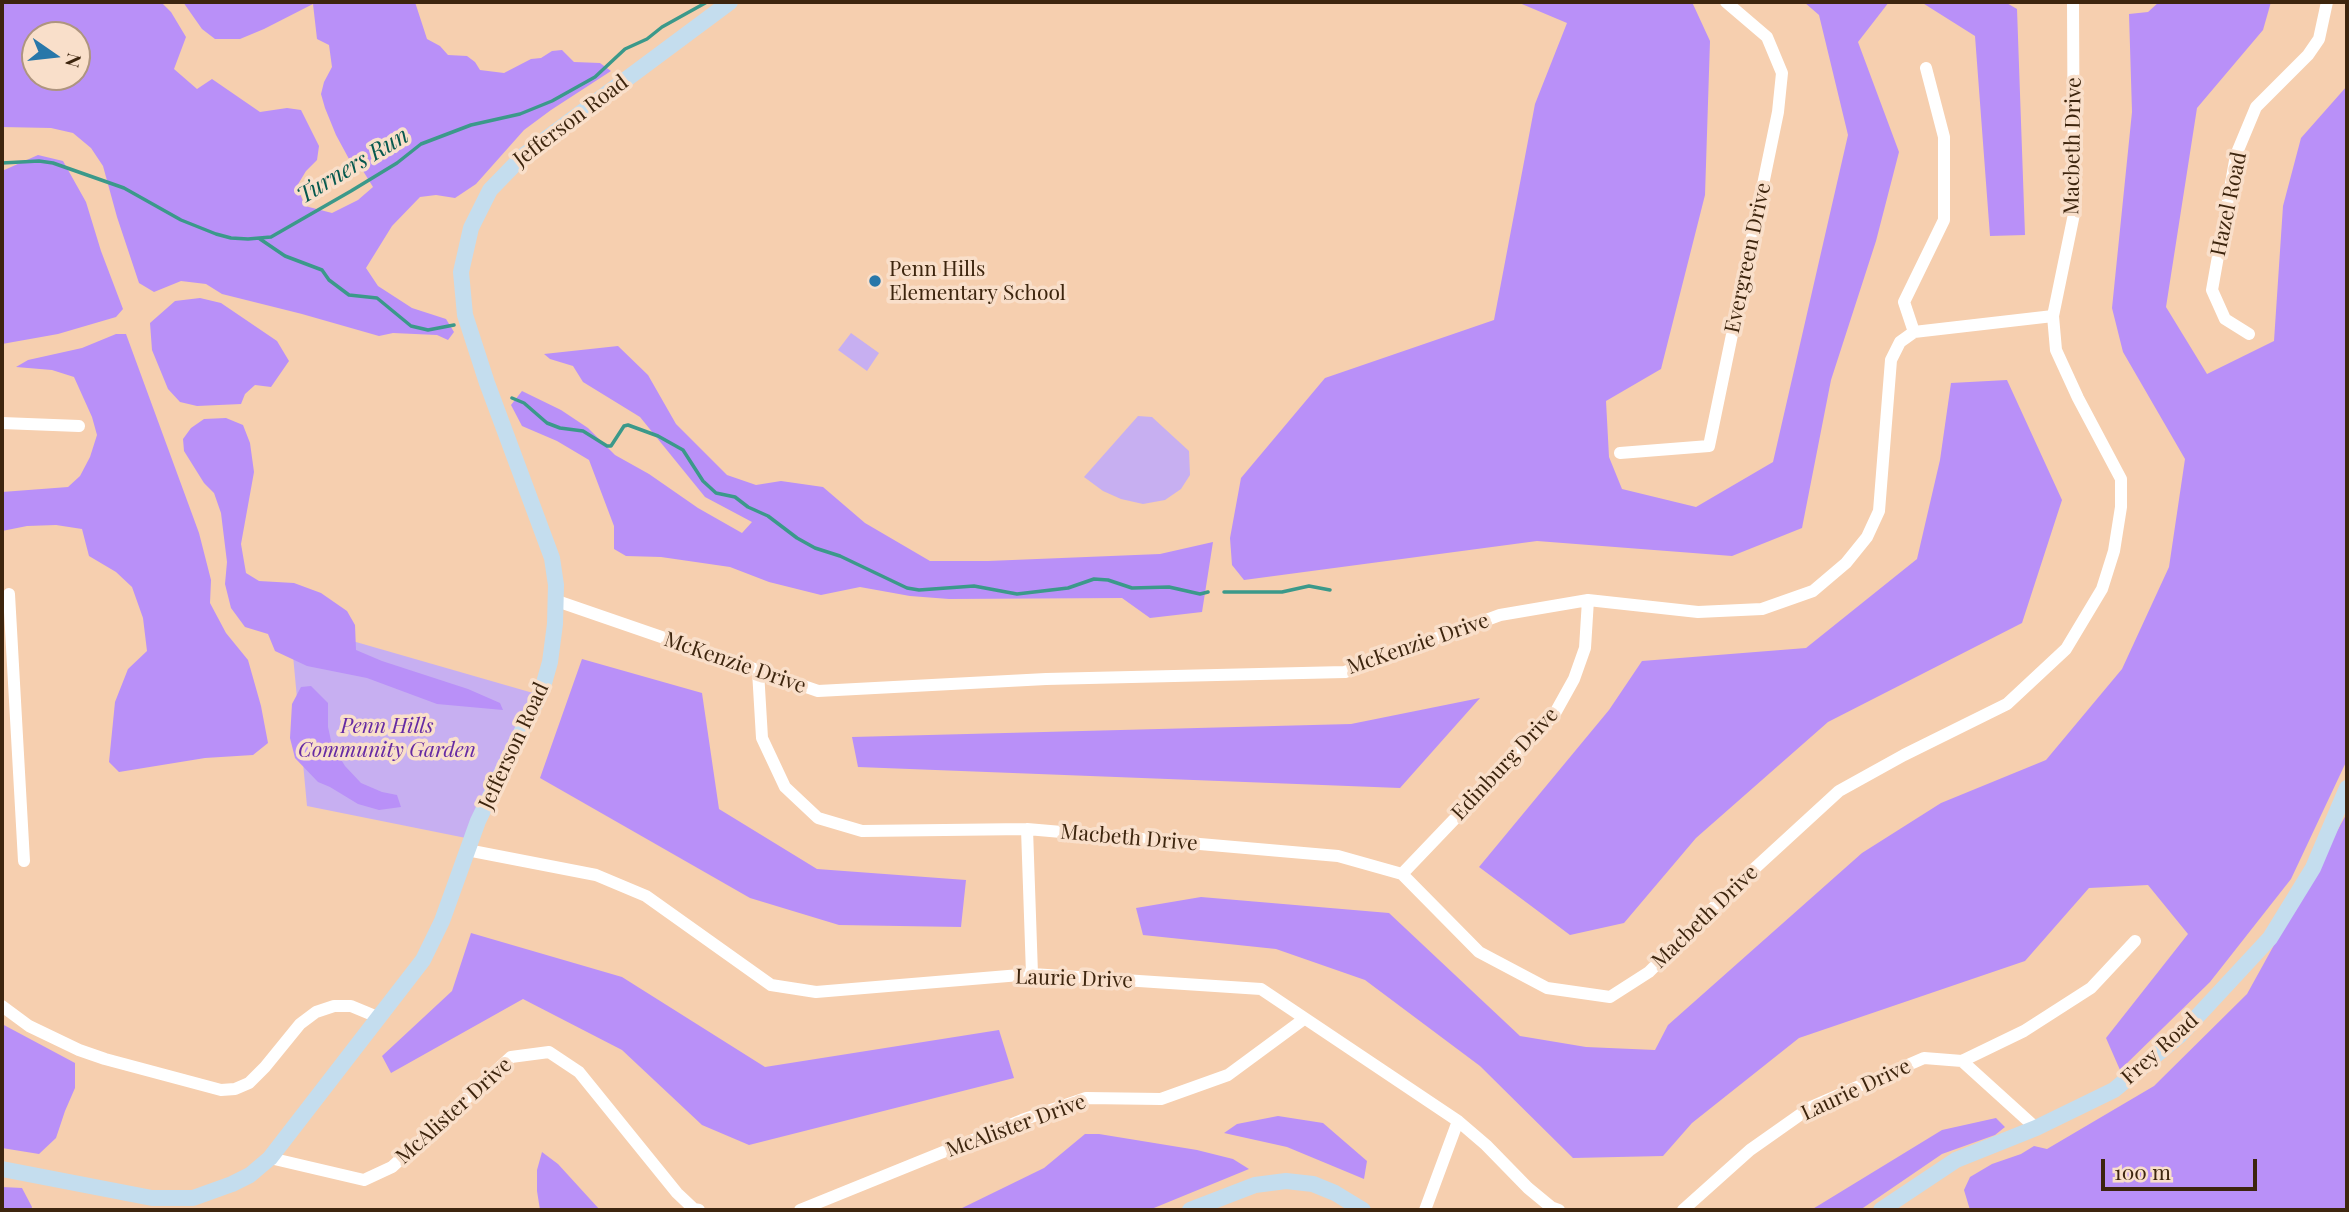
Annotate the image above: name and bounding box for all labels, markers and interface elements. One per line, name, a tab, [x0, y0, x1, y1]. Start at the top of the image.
north arrow	[21, 21, 91, 91]
text: N	[60, 51, 89, 70]
street label: Jefferson Road	[509, 70, 633, 172]
street label: Macbeth Drive	[2059, 77, 2087, 215]
water label: Turners Run	[292, 122, 414, 210]
street label: Hazel Road	[2206, 150, 2252, 258]
street label: Evergreen Drive	[1720, 180, 1776, 336]
place label: Penn Hills Elementary School	[889, 256, 1066, 306]
marker: Penn Hills Elementary School	[867, 273, 883, 289]
street label: McKenzie Drive	[1344, 608, 1492, 680]
street label: McKenzie Drive	[661, 627, 809, 699]
street label: Jefferson Road	[474, 679, 554, 813]
street label: Edinburg Drive	[1446, 702, 1564, 826]
park label: Penn Hills Community Garden	[298, 713, 476, 763]
street label: Macbeth Drive	[1059, 819, 1199, 857]
street label: Macbeth Drive	[1647, 860, 1763, 974]
street label: Laurie Drive	[1015, 964, 1133, 994]
street label: Frey Road	[2116, 1008, 2204, 1090]
street label: McAlister Drive	[391, 1052, 517, 1170]
street label: Laurie Drive	[1797, 1054, 1915, 1126]
street label: McAlister Drive	[943, 1089, 1089, 1163]
scale bar	[2104, 1146, 2260, 1190]
text: 100 m	[2114, 1157, 2171, 1185]

